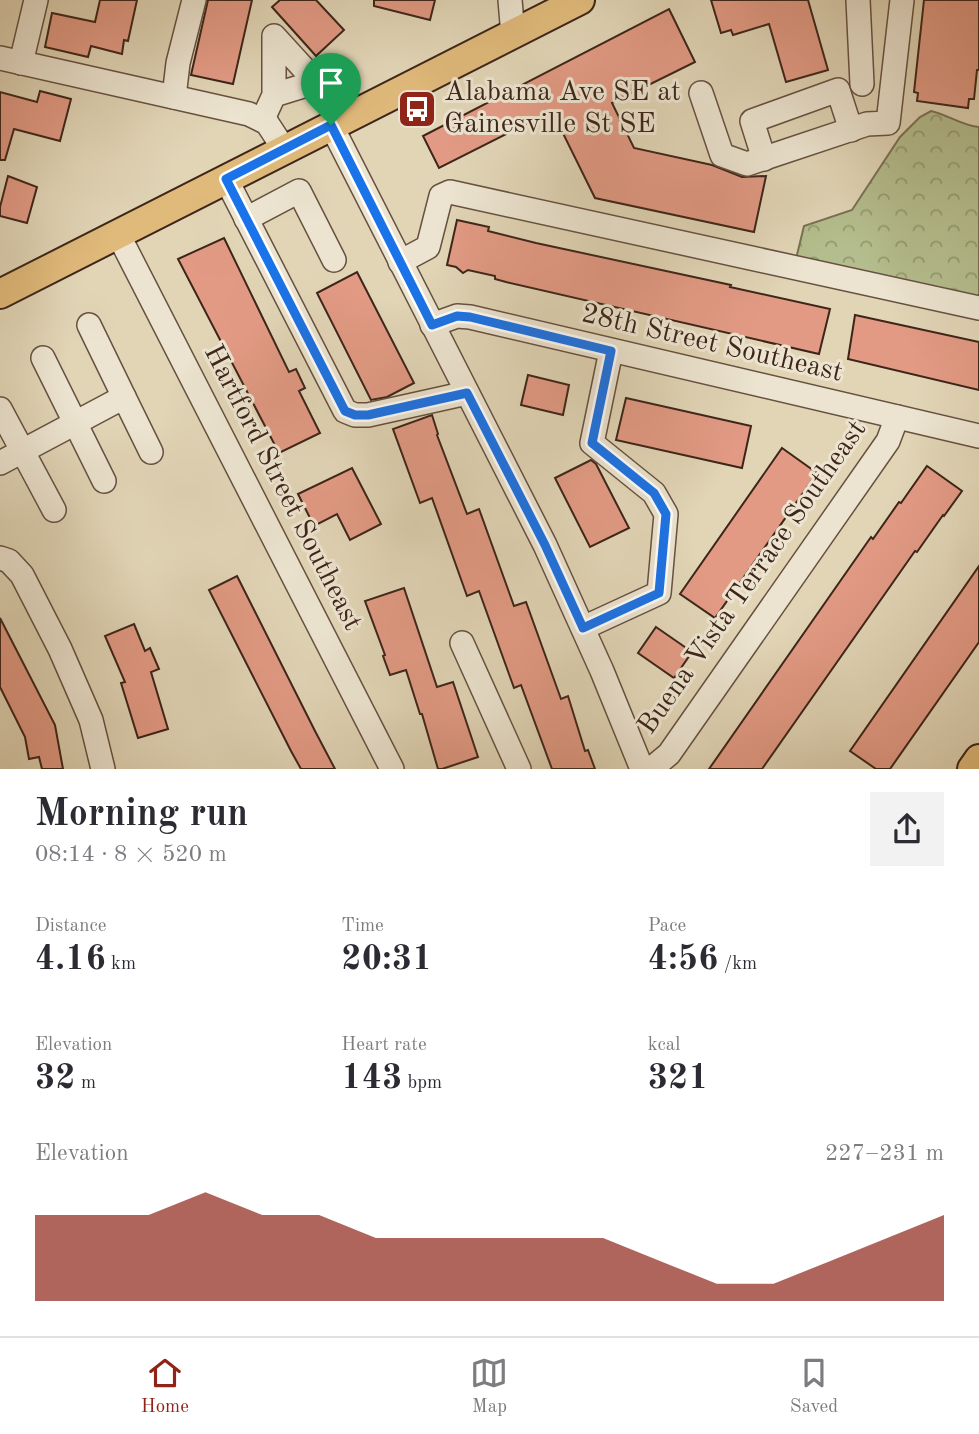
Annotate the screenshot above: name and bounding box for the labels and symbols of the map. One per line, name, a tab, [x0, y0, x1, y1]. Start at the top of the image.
pin	[301, 53, 361, 125]
place label: Alabama Ave SE at Gainesville St SE	[444, 79, 681, 139]
bus stop icon: Alabama Ave SE at Gainesville St SE	[396, 88, 438, 130]
street label: 28th Street Southeast	[579, 300, 845, 388]
street label: Hartford Street Southeast	[198, 341, 366, 635]
street label: Buena Vista Terrace Southeast	[634, 416, 872, 740]

